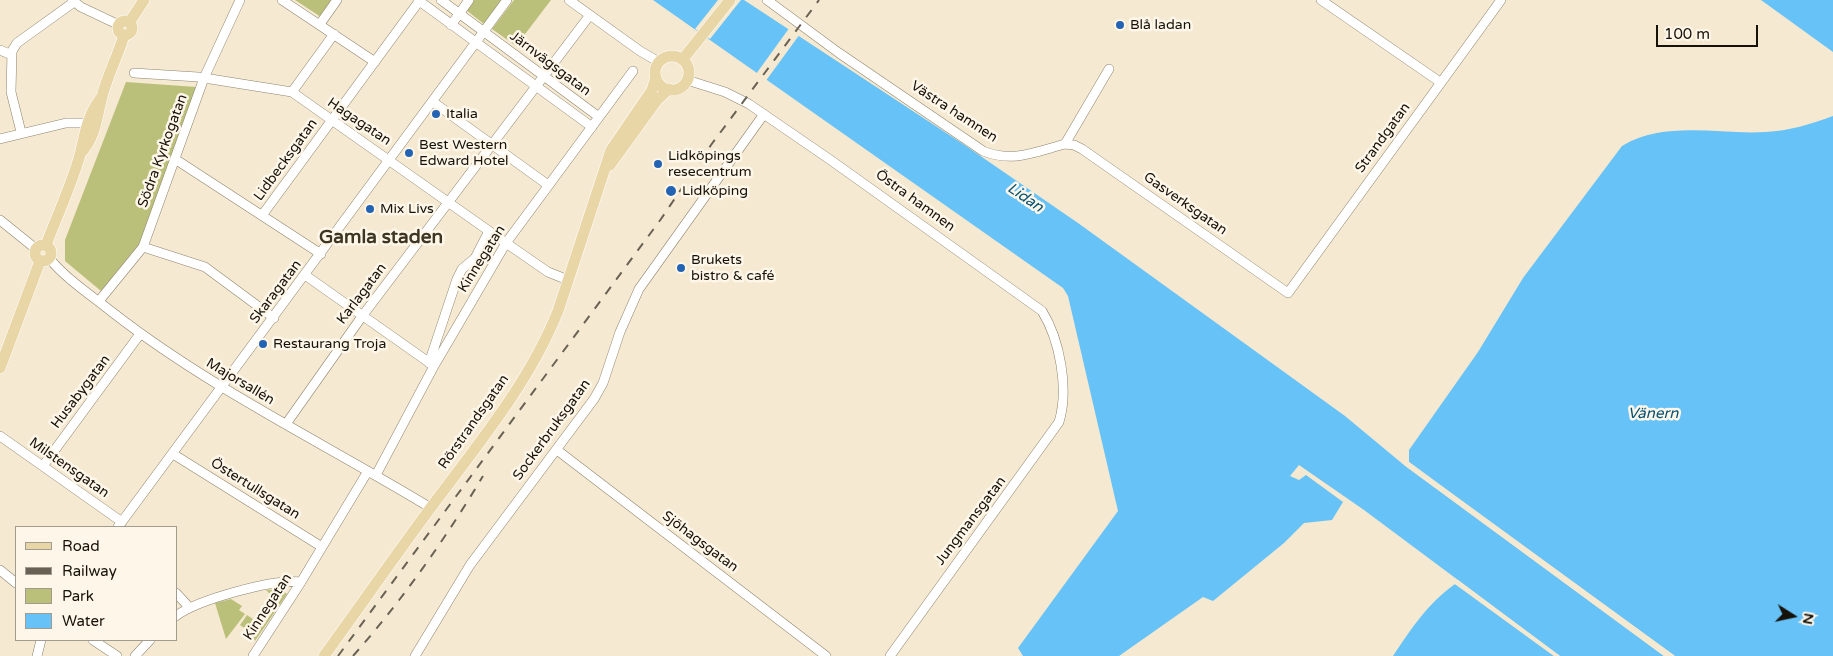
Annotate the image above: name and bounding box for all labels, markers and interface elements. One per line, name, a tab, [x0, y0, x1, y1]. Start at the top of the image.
scale bar	[1658, 15, 1760, 47]
place label: Blå ladan	[1130, 17, 1191, 33]
marker: Blå ladan	[1114, 19, 1126, 31]
text: 100 m	[1664, 25, 1710, 43]
street label: Järnvägsgatan	[506, 28, 594, 100]
street label: Västra hamnen	[908, 78, 1000, 146]
street label: Södra Kyrkogatan	[135, 92, 191, 210]
street label: Hagagatan	[324, 95, 394, 149]
street label: Strandgatan	[1352, 100, 1414, 176]
place label: Italia	[446, 106, 478, 122]
marker: Italia	[430, 108, 442, 120]
street label: Lidbecksgatan	[251, 116, 321, 204]
place label: Best Western Edward Hotel	[419, 137, 509, 170]
marker: Best Western Edward Hotel	[403, 147, 415, 159]
place label: Lidköpings resecentrum	[668, 148, 751, 180]
marker: Lidköpings resecentrum	[652, 158, 664, 170]
street label: Östra hamnen	[872, 166, 958, 236]
street label: Gasverksgatan	[1140, 169, 1230, 239]
water label: Lidan	[1004, 180, 1046, 216]
place label: Lidköping	[682, 183, 748, 199]
marker: Lidköping	[664, 184, 678, 198]
place label: Mix Livs	[380, 201, 434, 217]
marker: Mix Livs	[364, 203, 376, 215]
street label: Kinnegatan	[455, 222, 509, 296]
district label: Gamla staden	[319, 227, 443, 249]
place label: Brukets bistro & café	[691, 252, 775, 284]
street label: Skaragatan	[247, 257, 305, 327]
street label: Karlagatan	[334, 260, 390, 328]
marker: Brukets bistro & café	[675, 262, 687, 274]
place label: Restaurang Troja	[273, 336, 386, 352]
marker: Restaurang Troja	[257, 338, 269, 350]
street label: Husabygatan	[48, 352, 114, 432]
street label: Majorsallén	[203, 355, 277, 409]
street label: Rörstrandsgatan	[435, 372, 513, 472]
street label: Sockerbruksgatan	[510, 376, 594, 484]
water label: Vänern	[1628, 405, 1678, 423]
street label: Milstensgatan	[26, 434, 112, 502]
street label: Östertullsgatan	[207, 455, 303, 523]
street label: Jungmansgatan	[932, 473, 1010, 569]
street label: Sjöhagsgatan	[659, 508, 741, 576]
legend	[15, 526, 178, 641]
text: Road	[62, 537, 100, 555]
text: Railway	[62, 562, 117, 580]
street label: Kinnegatan	[240, 571, 296, 643]
text: Park	[62, 587, 94, 605]
north arrow	[1768, 591, 1818, 641]
text: Water	[62, 612, 105, 630]
text: N	[1799, 612, 1818, 626]

